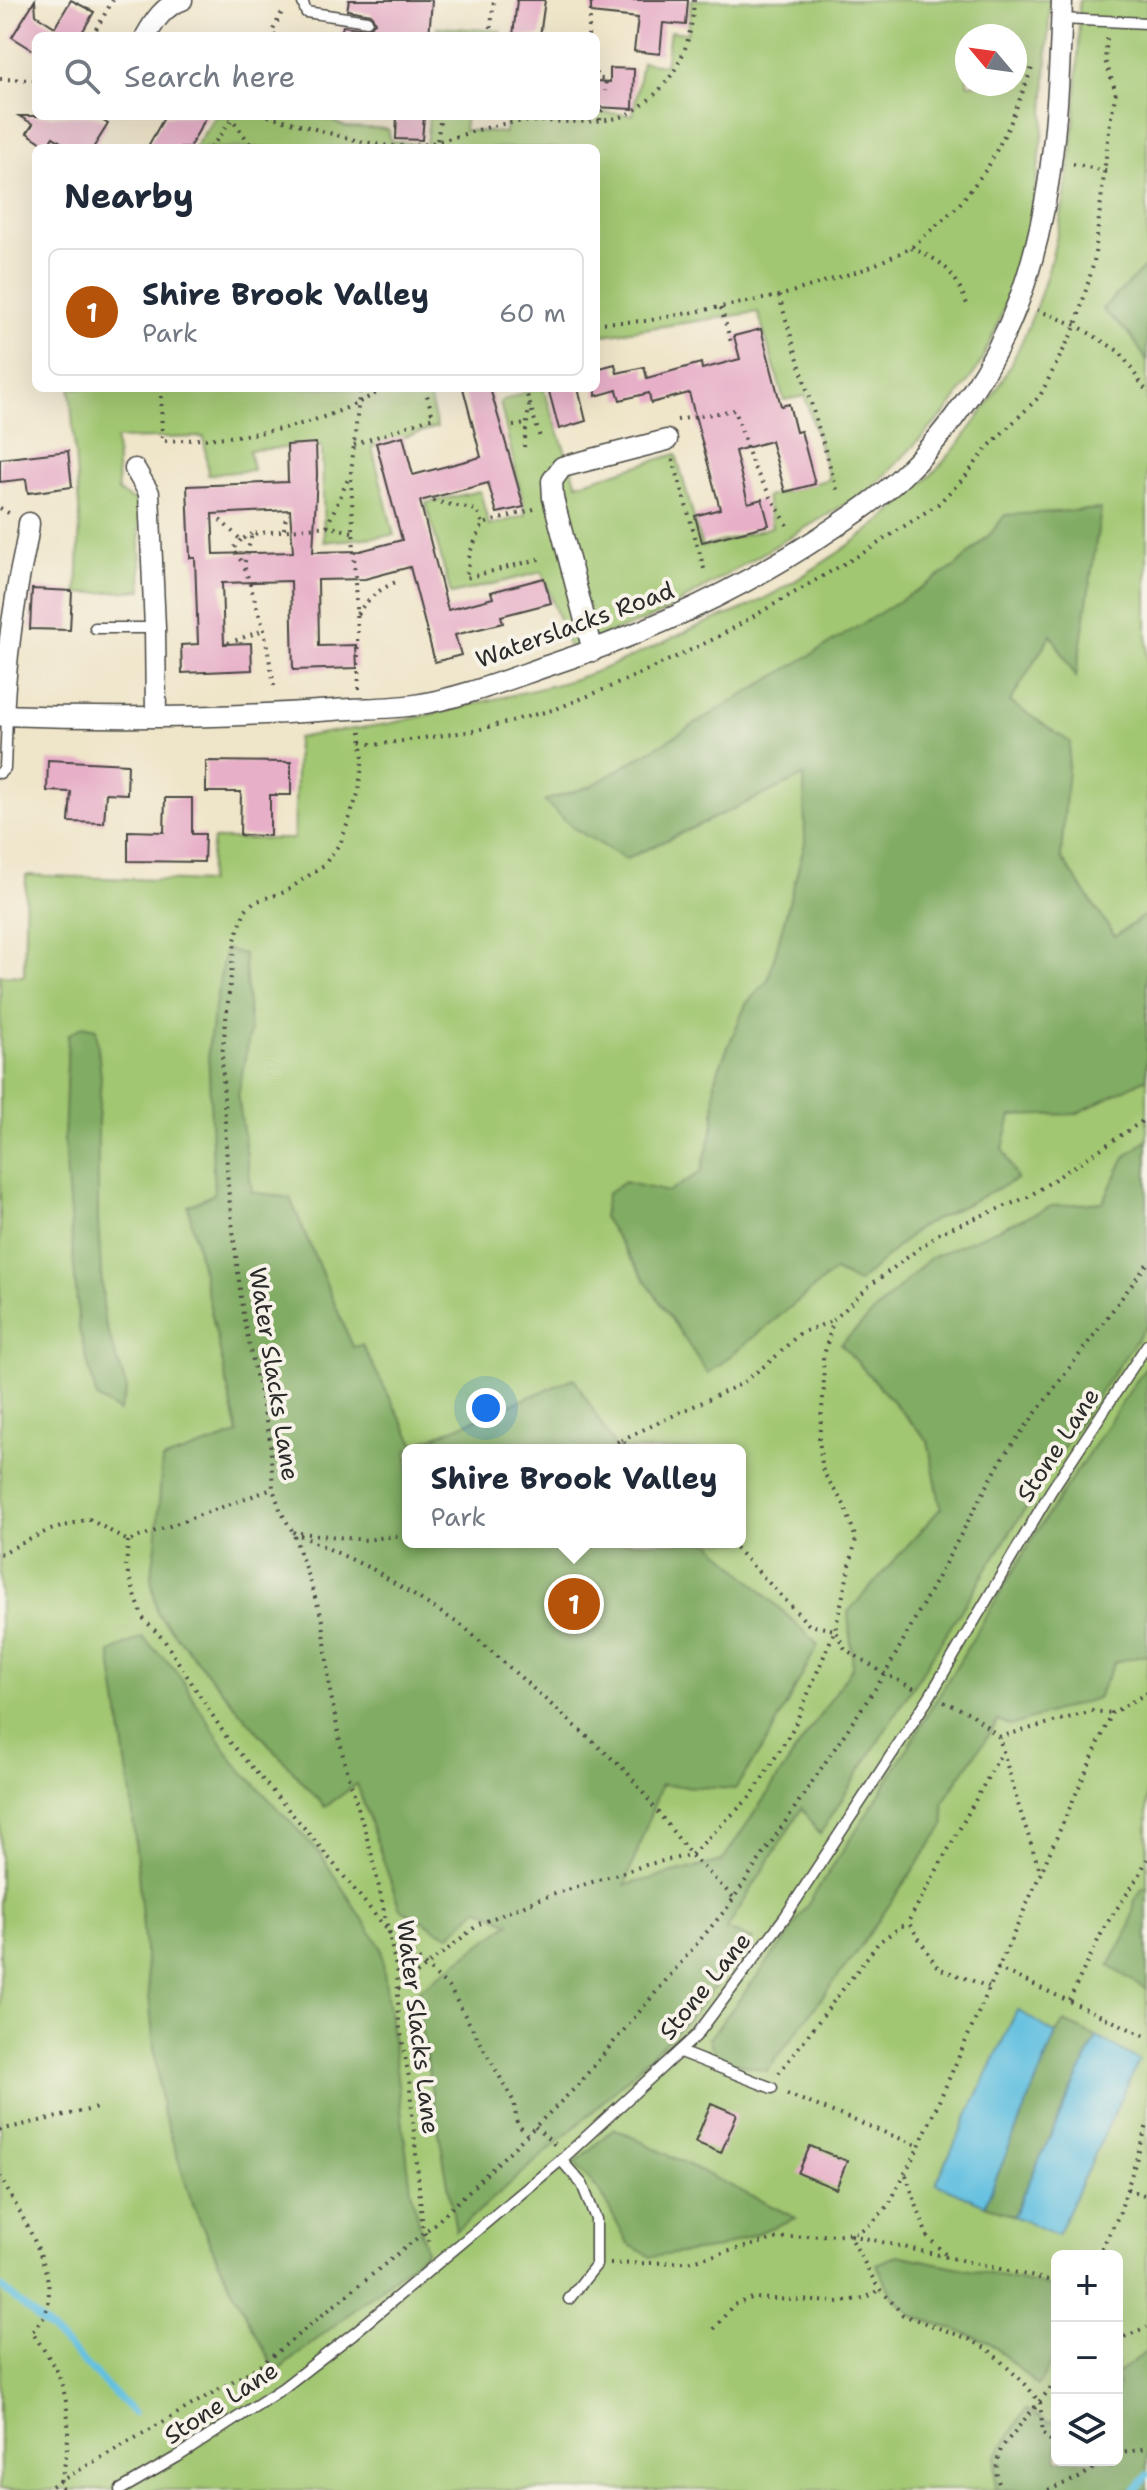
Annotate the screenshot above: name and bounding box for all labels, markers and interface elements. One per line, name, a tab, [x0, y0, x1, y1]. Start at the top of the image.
north arrow	[955, 24, 1027, 96]
search box	[32, 32, 600, 120]
icon: search	[60, 54, 104, 98]
text: Search here	[124, 56, 295, 97]
text: Nearby	[64, 173, 194, 219]
text: Shire Brook Valley	[142, 274, 429, 315]
text: 1	[86, 295, 98, 330]
text: 60 m	[499, 295, 566, 330]
text: Park	[142, 315, 198, 350]
street label: Waterslacks Road	[471, 574, 679, 676]
street label: Water Slacks Lane	[241, 1265, 307, 1483]
street label: Stone Lane	[1009, 1382, 1107, 1508]
your location	[466, 1388, 506, 1428]
popup	[402, 1444, 746, 1548]
text: Shire Brook Valley	[430, 1458, 718, 1499]
text: Park	[430, 1499, 486, 1534]
pin: 1	[548, 1574, 600, 1634]
street label: Water Slacks Lane	[389, 1918, 447, 2136]
street label: Stone Lane	[652, 1926, 758, 2046]
map controls	[1051, 2250, 1123, 2466]
button: +	[1051, 2250, 1123, 2322]
button: −	[1051, 2322, 1123, 2394]
street label: Stone Lane	[158, 2354, 284, 2452]
button: layers	[1051, 2394, 1123, 2466]

